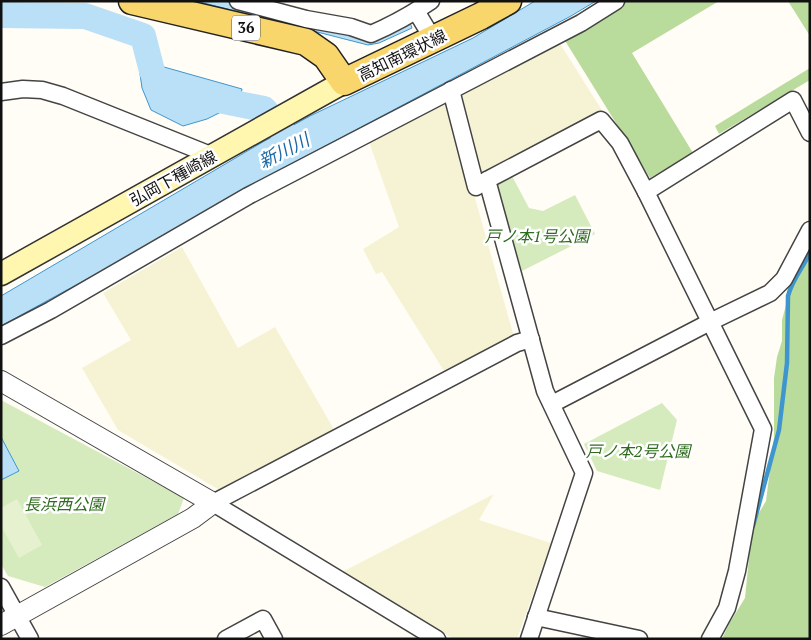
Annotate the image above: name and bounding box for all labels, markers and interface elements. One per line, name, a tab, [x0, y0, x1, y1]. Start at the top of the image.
road number: 36	[232, 15, 260, 40]
street label: 高知南環状線	[354, 24, 450, 86]
water label: 新川川	[254, 126, 315, 173]
street label: 弘岡下種崎線	[126, 145, 220, 211]
park label: 戸ノ本1号公園	[485, 225, 591, 247]
park label: 戸ノ本2号公園	[586, 440, 692, 462]
park label: 長浜西公園	[24, 493, 106, 515]

